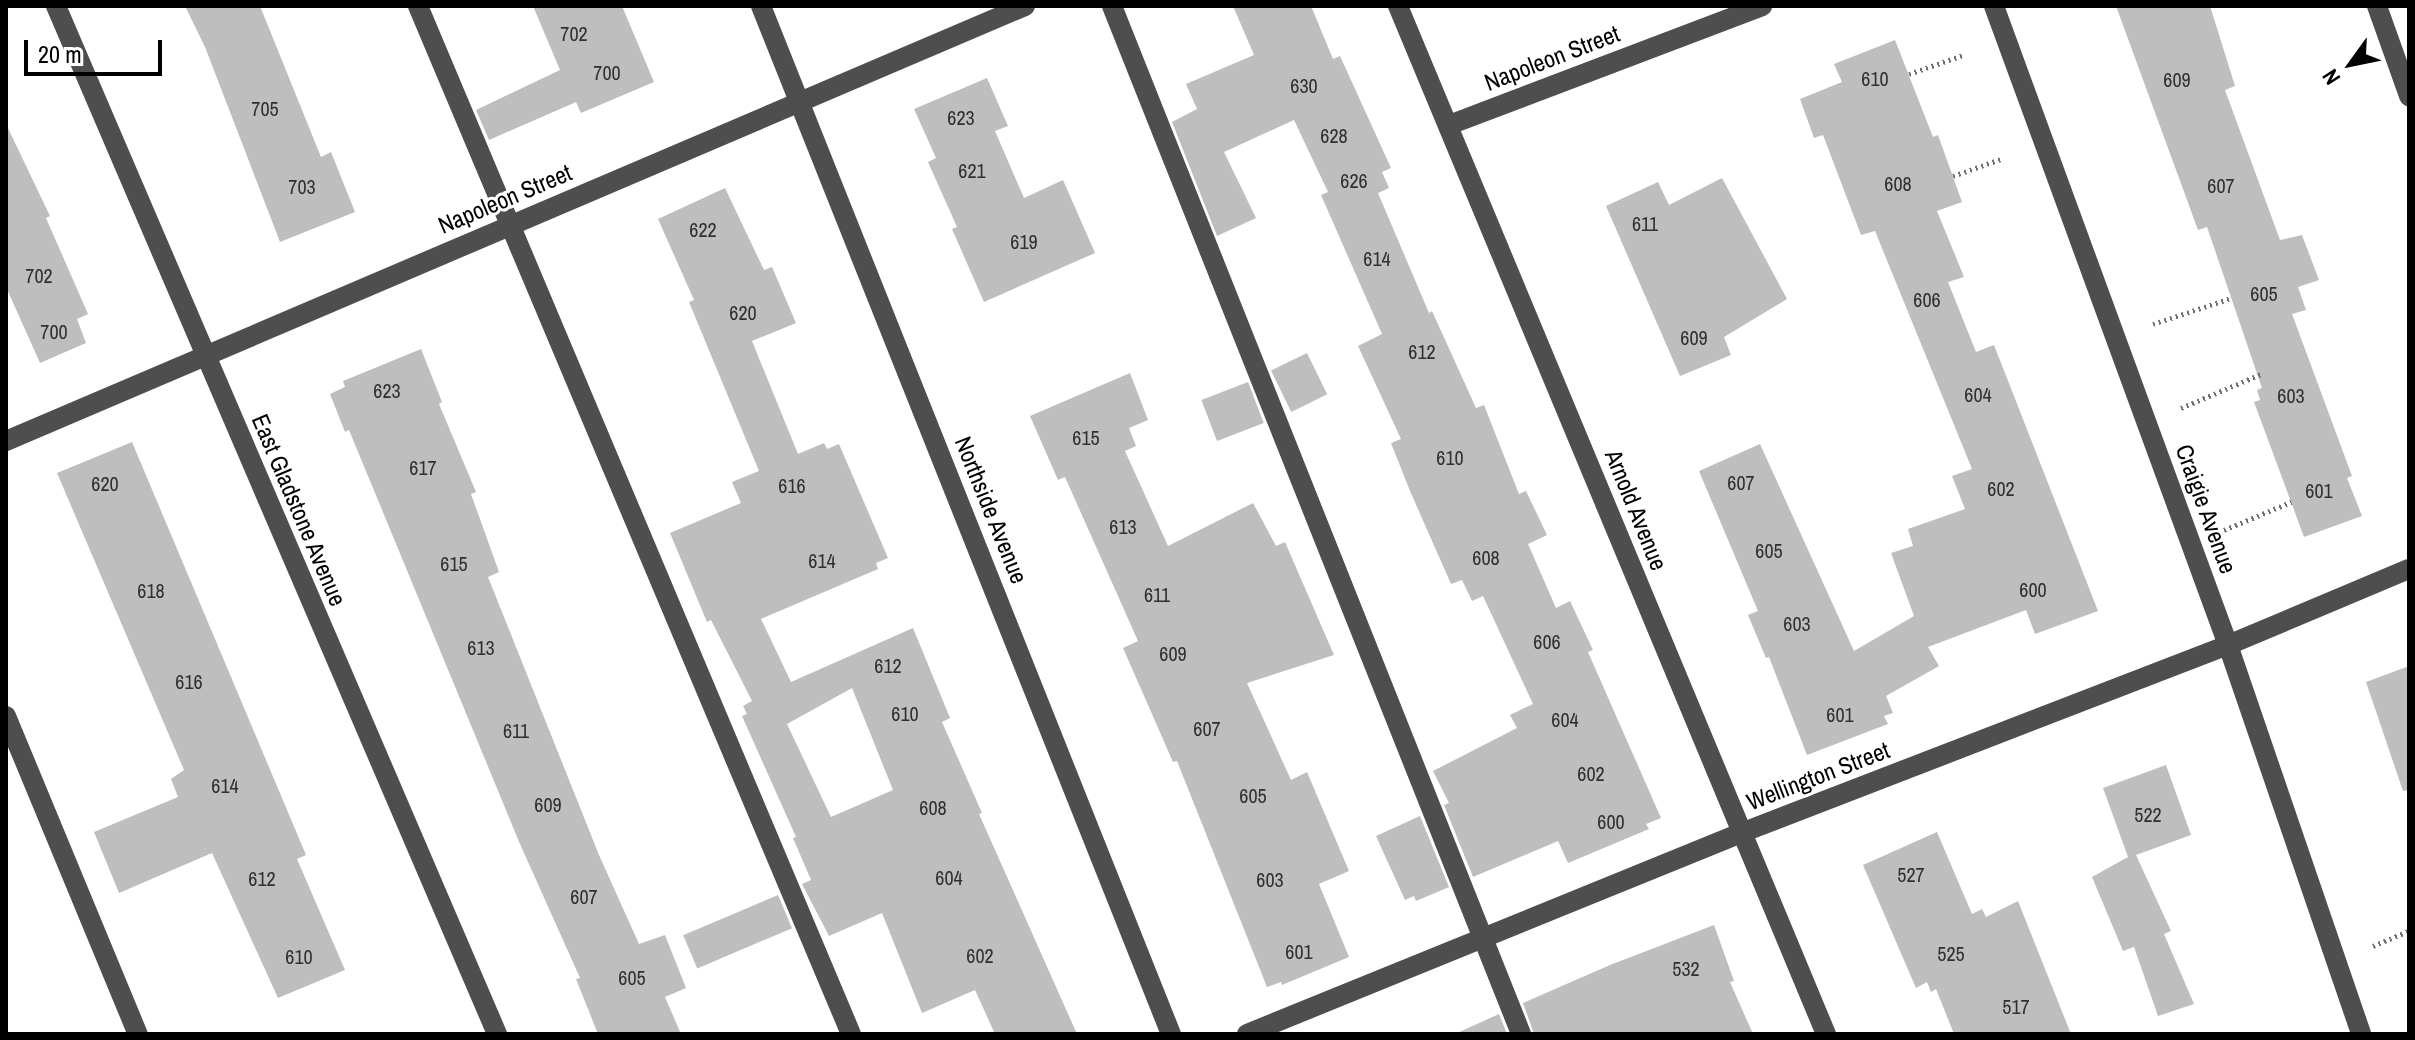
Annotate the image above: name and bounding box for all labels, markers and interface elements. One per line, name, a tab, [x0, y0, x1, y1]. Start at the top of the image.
street label: Napoleon Street	[1480, 19, 1624, 97]
house number: 702	[560, 21, 588, 45]
scale bar	[28, 24, 166, 74]
north arrow	[2311, 24, 2391, 104]
text: 20 m	[38, 38, 82, 70]
house number: 700	[593, 60, 621, 84]
text: N	[2315, 63, 2347, 91]
house number: 610	[1861, 66, 1889, 90]
house number: 609	[2163, 67, 2191, 91]
house number: 630	[1290, 73, 1318, 97]
house number: 705	[251, 96, 279, 120]
house number: 623	[947, 105, 975, 129]
house number: 628	[1320, 123, 1348, 147]
street label: Napoleon Street	[434, 158, 576, 240]
house number: 621	[958, 158, 986, 182]
house number: 626	[1340, 168, 1368, 192]
house number: 608	[1884, 171, 1912, 195]
house number: 607	[2207, 173, 2235, 197]
house number: 703	[288, 174, 316, 198]
house number: 611	[1632, 211, 1658, 235]
house number: 622	[689, 217, 717, 241]
house number: 619	[1010, 229, 1038, 253]
house number: 614	[1363, 246, 1391, 270]
house number: 702	[25, 263, 53, 287]
house number: 605	[2250, 281, 2278, 305]
house number: 606	[1913, 287, 1941, 311]
house number: 620	[729, 300, 757, 324]
house number: 700	[40, 319, 68, 343]
house number: 609	[1680, 325, 1708, 349]
house number: 612	[1408, 339, 1436, 363]
house number: 623	[373, 378, 401, 402]
house number: 604	[1964, 382, 1992, 406]
house number: 603	[2277, 383, 2305, 407]
street label: East Gladstone Avenue	[245, 409, 353, 611]
house number: 615	[1072, 425, 1100, 449]
street label: Northside Avenue	[948, 432, 1034, 588]
street label: Craigie Avenue	[2169, 440, 2243, 578]
house number: 610	[1436, 445, 1464, 469]
street label: Arnold Avenue	[1599, 445, 1673, 575]
house number: 617	[409, 455, 437, 479]
house number: 607	[1727, 470, 1755, 494]
house number: 620	[91, 471, 119, 495]
house number: 616	[778, 473, 806, 497]
house number: 602	[1987, 476, 2015, 500]
house number: 601	[2305, 478, 2333, 502]
house number: 613	[1109, 514, 1137, 538]
house number: 605	[1755, 538, 1783, 562]
house number: 608	[1472, 545, 1500, 569]
house number: 614	[808, 548, 836, 572]
house number: 615	[440, 551, 468, 575]
house number: 600	[2019, 577, 2047, 601]
house number: 618	[137, 578, 165, 602]
house number: 611	[1144, 582, 1170, 606]
house number: 603	[1783, 611, 1811, 635]
house number: 606	[1533, 629, 1561, 653]
house number: 613	[467, 635, 495, 659]
house number: 609	[1159, 641, 1187, 665]
house number: 612	[874, 653, 902, 677]
house number: 616	[175, 669, 203, 693]
house number: 610	[891, 701, 919, 725]
house number: 601	[1826, 702, 1854, 726]
house number: 604	[1551, 707, 1579, 731]
house number: 607	[1193, 716, 1221, 740]
house number: 611	[503, 718, 529, 742]
street label: Wellington Street	[1743, 736, 1893, 816]
house number: 602	[1577, 761, 1605, 785]
house number: 614	[211, 773, 239, 797]
house number: 605	[1239, 783, 1267, 807]
house number: 609	[534, 792, 562, 816]
house number: 608	[919, 795, 947, 819]
house number: 522	[2134, 802, 2162, 826]
house number: 600	[1597, 809, 1625, 833]
house number: 527	[1897, 862, 1925, 886]
house number: 604	[935, 865, 963, 889]
house number: 612	[248, 866, 276, 890]
house number: 603	[1256, 867, 1284, 891]
house number: 607	[570, 884, 598, 908]
house number: 601	[1285, 939, 1313, 963]
house number: 525	[1937, 941, 1965, 965]
house number: 602	[966, 943, 994, 967]
house number: 610	[285, 944, 313, 968]
house number: 532	[1672, 956, 1700, 980]
house number: 605	[618, 965, 646, 989]
house number: 517	[2002, 994, 2030, 1018]

